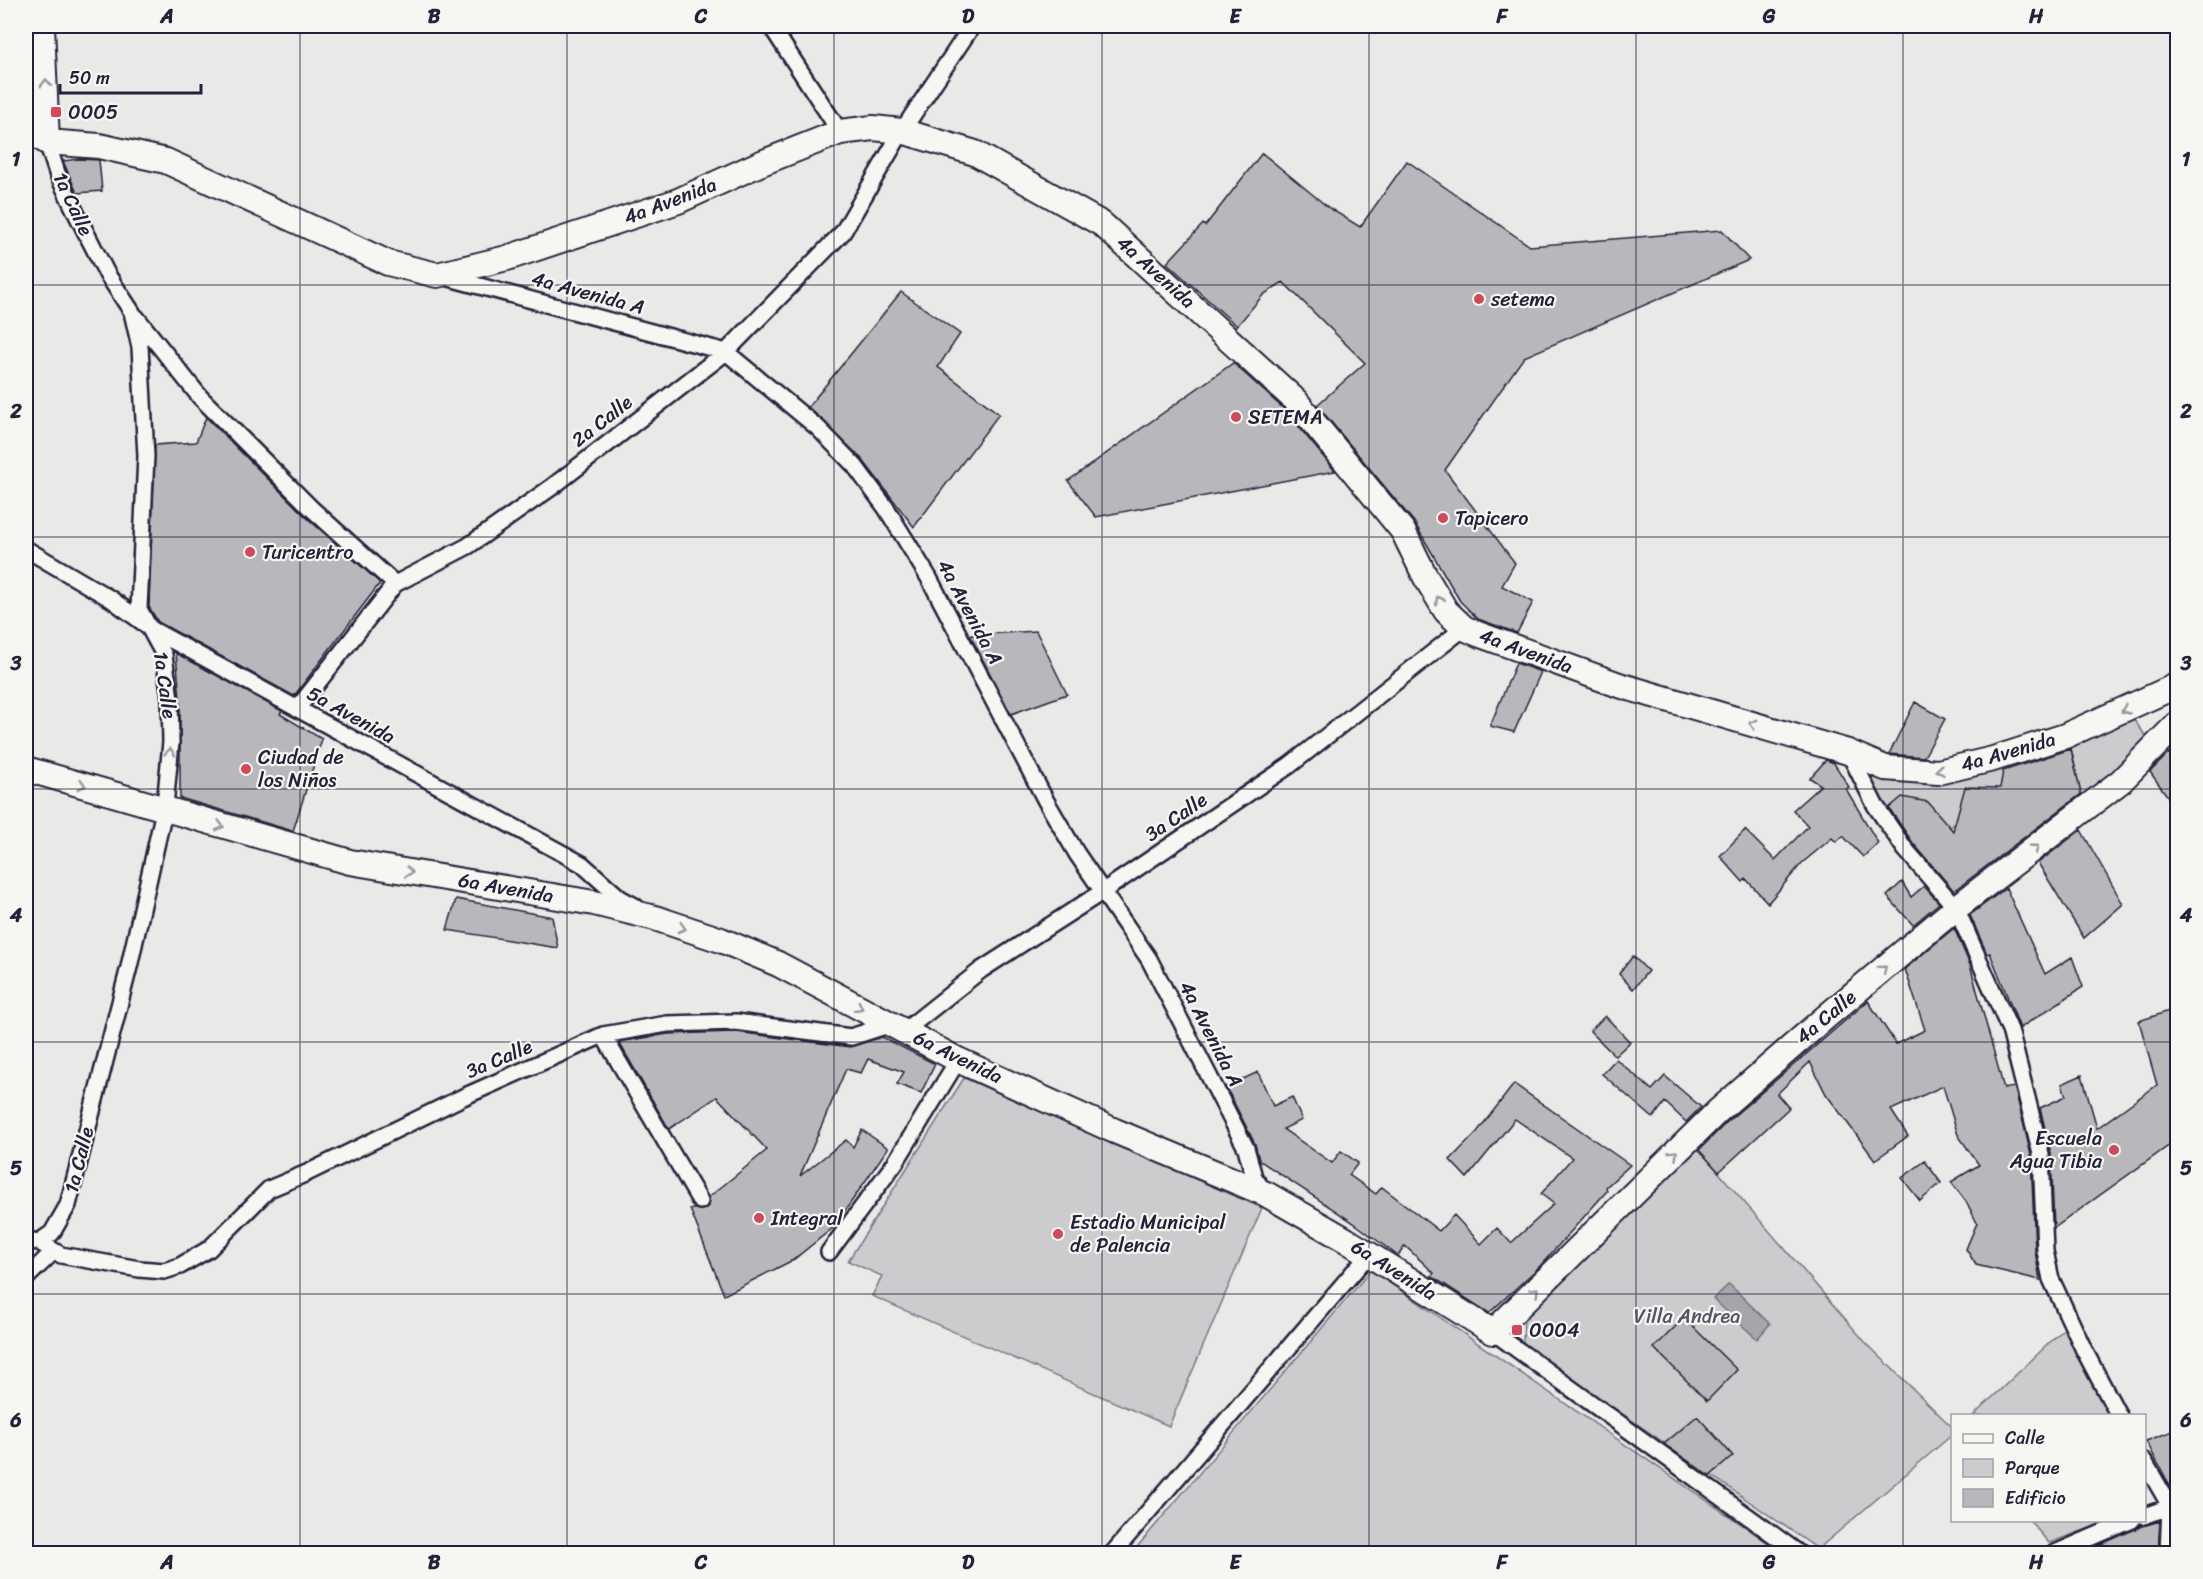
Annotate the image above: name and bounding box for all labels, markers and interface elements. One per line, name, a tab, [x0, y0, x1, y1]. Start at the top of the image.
text: A	[159, 0, 174, 34]
text: B	[428, 0, 441, 34]
text: C	[694, 0, 708, 34]
text: D	[962, 0, 975, 34]
text: E	[1229, 0, 1242, 34]
text: F	[1496, 0, 1509, 34]
text: G	[1762, 0, 1776, 34]
text: H	[2028, 0, 2044, 34]
scale bar	[60, 57, 201, 95]
text: 50 m	[69, 62, 110, 94]
one-way arrow	[39, 79, 52, 88]
place label: 0005	[68, 95, 118, 130]
marker: 0005	[49, 105, 63, 119]
text: 1	[12, 142, 21, 177]
text: 1	[2182, 142, 2191, 177]
street label: 1a Calle	[43, 166, 103, 242]
street label: 4a Avenida	[618, 167, 722, 235]
street label: 4a Avenida	[1108, 226, 1204, 318]
street label: 4a Avenida A	[528, 261, 648, 325]
place label: setema	[1490, 282, 1555, 317]
marker: setema	[1472, 292, 1486, 306]
street label: 2a Calle	[564, 385, 641, 456]
text: 2	[9, 394, 22, 429]
text: 2	[2179, 394, 2192, 429]
place label: SETEMA	[1248, 400, 1323, 435]
marker: SETEMA	[1229, 410, 1243, 424]
place label: Tapicero	[1455, 501, 1528, 536]
marker: Tapicero	[1436, 511, 1450, 525]
place label: Turicentro	[262, 535, 353, 570]
marker: Turicentro	[243, 545, 257, 559]
street label: 4a Avenida A	[927, 553, 1013, 671]
one-way arrow	[1436, 595, 1447, 606]
street label: 4a Avenida	[1474, 618, 1578, 684]
text: 3	[10, 646, 22, 681]
text: 3	[2180, 646, 2192, 681]
street label: 1a Calle	[143, 649, 187, 721]
street label: 5a Avenida	[300, 676, 402, 754]
one-way arrow	[2120, 703, 2131, 715]
one-way arrow	[1748, 719, 1758, 731]
street label: 4a Avenida	[1956, 722, 2060, 782]
place label: Ciudad de los Niños	[258, 740, 344, 798]
one-way arrow	[163, 748, 176, 757]
marker: Ciudad de los Niños	[239, 762, 253, 776]
one-way arrow	[1935, 763, 1945, 776]
one-way arrow	[76, 778, 87, 790]
street label: 3a Calle	[1137, 783, 1215, 851]
one-way arrow	[214, 819, 225, 831]
one-way arrow	[2028, 844, 2039, 855]
street label: 6a Avenida	[456, 862, 556, 914]
one-way arrow	[405, 865, 414, 877]
text: 4	[9, 898, 23, 933]
text: 4	[2179, 898, 2193, 933]
one-way arrow	[676, 921, 687, 933]
one-way arrow	[1876, 966, 1887, 977]
street label: 4a Avenida A	[1169, 975, 1253, 1093]
street label: 4a Calle	[1787, 980, 1865, 1053]
one-way arrow	[853, 1000, 864, 1011]
street label: 6a Avenida	[907, 1020, 1009, 1094]
street label: 3a Calle	[460, 1029, 538, 1089]
place label: Escuela Agua Tibia	[2009, 1121, 2103, 1179]
street label: 1a Calle	[54, 1123, 104, 1197]
marker: Escuela Agua Tibia	[2107, 1143, 2121, 1157]
text: 5	[10, 1151, 22, 1186]
one-way arrow	[1666, 1151, 1677, 1162]
text: 5	[2180, 1151, 2192, 1186]
place label: Integral	[770, 1201, 844, 1236]
place label: Estadio Municipal de Palencia	[1070, 1205, 1227, 1263]
marker: Integral	[752, 1211, 766, 1225]
marker: Estadio Municipal de Palencia	[1051, 1227, 1065, 1241]
street label: 6a Avenida	[1344, 1230, 1444, 1310]
one-way arrow	[1529, 1287, 1539, 1298]
park label: Villa Andrea	[1634, 1299, 1740, 1334]
place label: 0004	[1529, 1313, 1579, 1348]
marker: 0004	[1510, 1323, 1524, 1337]
text: 6	[9, 1403, 22, 1438]
text: 6	[2179, 1403, 2192, 1438]
legend	[1951, 1414, 2146, 1522]
text: Calle	[2005, 1422, 2045, 1454]
text: Parque	[2005, 1452, 2060, 1484]
text: Edificio	[2005, 1482, 2066, 1514]
text: A	[159, 1545, 174, 1579]
text: B	[428, 1545, 441, 1579]
text: C	[694, 1545, 708, 1579]
text: D	[962, 1545, 975, 1579]
text: E	[1229, 1545, 1242, 1579]
text: F	[1496, 1545, 1509, 1579]
text: G	[1762, 1545, 1776, 1579]
text: H	[2028, 1545, 2044, 1579]

